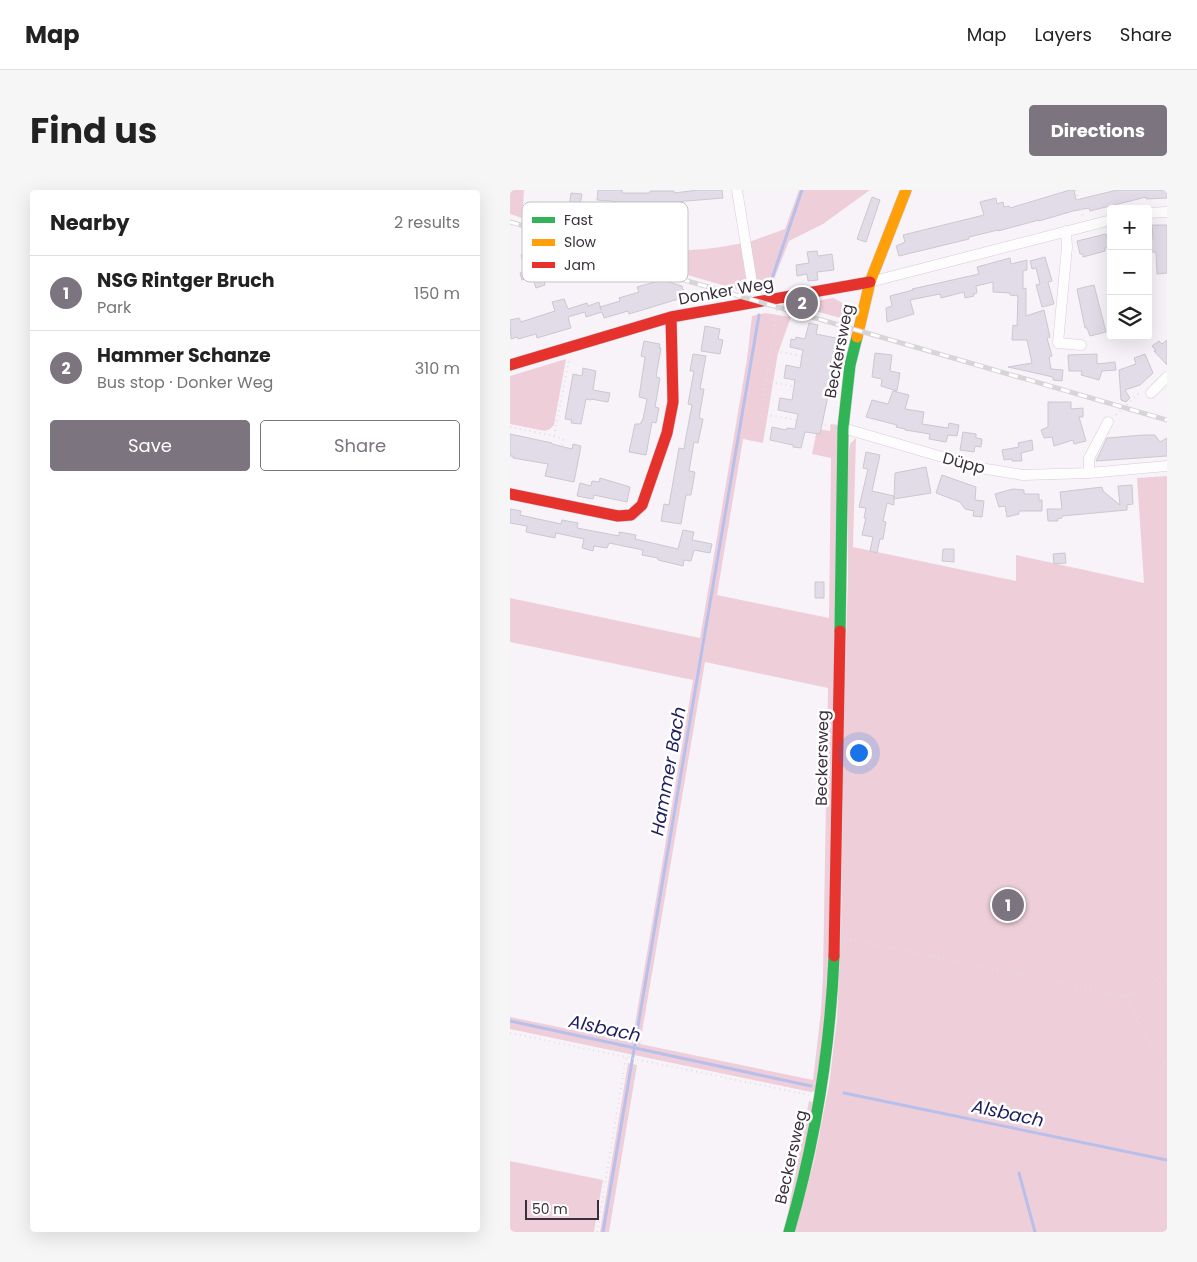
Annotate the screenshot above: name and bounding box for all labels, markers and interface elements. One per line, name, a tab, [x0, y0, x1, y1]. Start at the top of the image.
text: Map	[25, 18, 80, 51]
text: Map	[967, 22, 1007, 47]
text: Layers	[1035, 22, 1092, 47]
text: Share	[1120, 22, 1172, 47]
button: Directions	[1029, 105, 1167, 156]
text: Find us	[30, 106, 157, 155]
legend	[522, 202, 688, 282]
map controls	[1107, 205, 1152, 340]
button: +	[1107, 205, 1152, 250]
text: Nearby	[50, 208, 130, 237]
text: Fast	[564, 210, 593, 230]
text: 2 results	[394, 211, 460, 234]
text: Slow	[564, 232, 597, 252]
button: −	[1107, 250, 1152, 295]
text: Jam	[564, 255, 595, 275]
text: NSG Rintger Bruch	[97, 267, 275, 294]
street label: Donker Weg	[676, 271, 776, 311]
text: 1	[63, 282, 69, 305]
text: 150 m	[414, 282, 460, 305]
pin: 2	[786, 284, 818, 322]
button: layers	[1107, 295, 1152, 340]
text: Park	[97, 296, 131, 319]
street label: Beckersweg	[819, 302, 859, 400]
text: Hammer Schanze	[97, 342, 271, 369]
text: 2	[61, 357, 71, 380]
text: 310 m	[415, 357, 460, 380]
text: Bus stop · Donker Weg	[97, 371, 273, 394]
button: Save	[50, 420, 250, 471]
button: Share	[260, 420, 460, 471]
street label: Düpp	[940, 446, 988, 480]
water label: Hammer Bach	[644, 705, 692, 837]
street label: Beckersweg	[810, 710, 834, 806]
your location	[846, 740, 872, 766]
pin: 1	[992, 886, 1024, 924]
water label: Alsbach	[566, 1008, 643, 1048]
water label: Alsbach	[969, 1093, 1046, 1133]
street label: Beckersweg	[769, 1108, 813, 1206]
scale bar	[525, 1197, 599, 1220]
text: 50 m	[532, 1199, 568, 1219]

